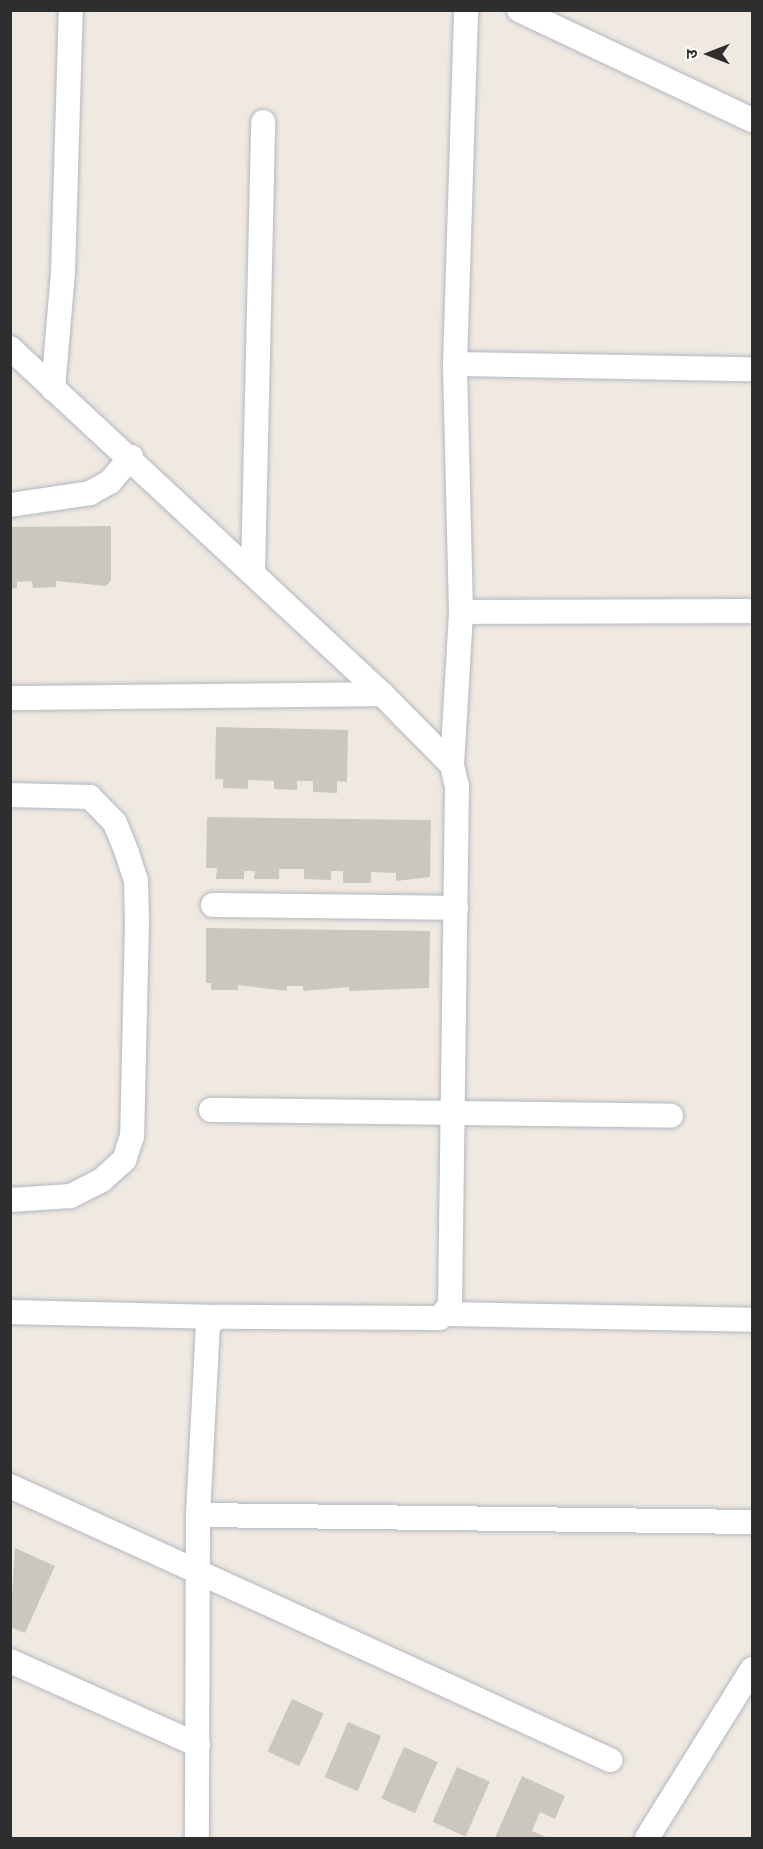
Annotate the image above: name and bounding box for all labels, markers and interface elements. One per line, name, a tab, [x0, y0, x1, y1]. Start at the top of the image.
north arrow	[679, 24, 739, 84]
text: उ	[681, 49, 701, 59]

